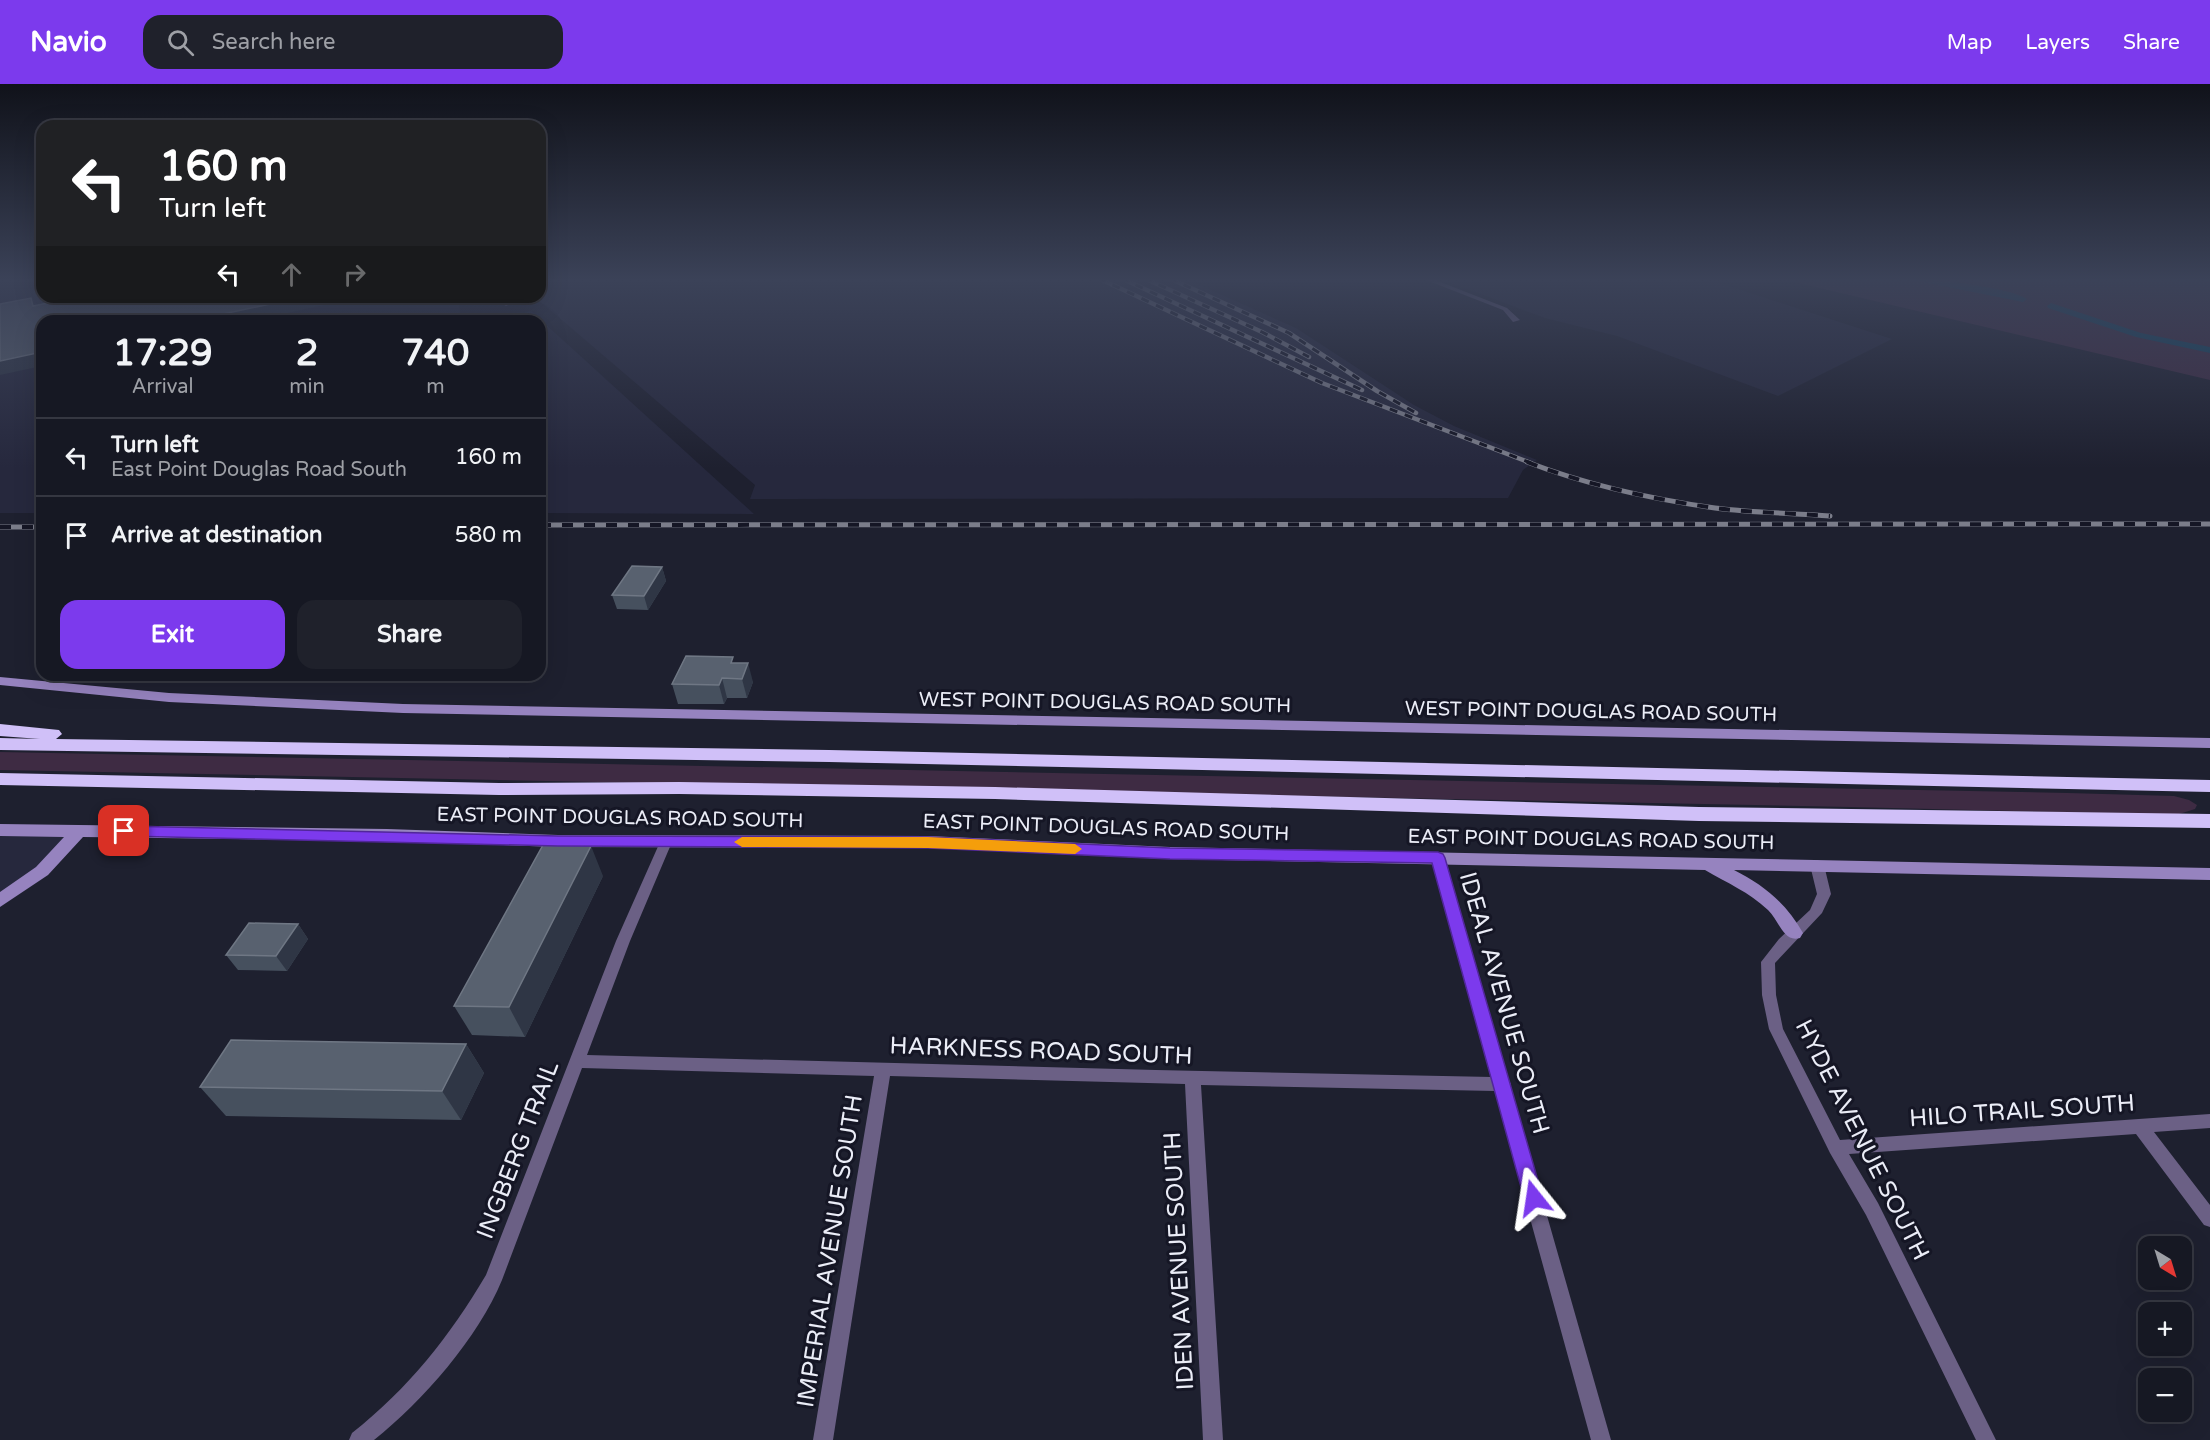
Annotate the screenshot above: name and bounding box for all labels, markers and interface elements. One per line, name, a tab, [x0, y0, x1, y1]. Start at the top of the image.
search box	[143, 15, 563, 69]
text: Navio	[30, 25, 107, 59]
icon: search	[164, 26, 197, 59]
text: Search here	[212, 29, 336, 55]
text: Map	[1947, 30, 1992, 55]
text: Layers	[2025, 30, 2090, 55]
text: Share	[2123, 30, 2180, 55]
text: 160 m	[159, 141, 288, 192]
icon: left	[60, 144, 138, 222]
text: Turn left	[159, 192, 266, 225]
icon: left	[212, 258, 245, 291]
icon: ahead	[275, 258, 308, 291]
icon: right	[338, 258, 371, 291]
text: 17:29	[113, 332, 213, 375]
text: 2	[296, 332, 318, 375]
text: 740	[401, 332, 469, 375]
text: Arrival	[132, 375, 194, 399]
text: min	[289, 375, 325, 399]
text: m	[426, 375, 445, 399]
text: Turn left	[111, 432, 199, 458]
icon: left	[60, 441, 93, 474]
text: 160 m	[455, 444, 522, 470]
text: East Point Douglas Road South	[111, 458, 407, 482]
icon: arrive	[60, 519, 93, 552]
text: Arrive at destination	[111, 522, 322, 548]
text: 580 m	[455, 522, 522, 548]
button: Exit	[60, 600, 285, 669]
button: Share	[297, 600, 522, 669]
street label: WEST POINT DOUGLAS ROAD SOUTH	[919, 688, 1291, 718]
street label: WEST POINT DOUGLAS ROAD SOUTH	[1405, 697, 1777, 727]
street label: EAST POINT DOUGLAS ROAD SOUTH	[436, 803, 804, 833]
pin	[98, 805, 149, 856]
street label: EAST POINT DOUGLAS ROAD SOUTH	[922, 810, 1290, 846]
icon: arrive	[107, 814, 140, 847]
street label: EAST POINT DOUGLAS ROAD SOUTH	[1407, 825, 1775, 855]
street label: IDEAL AVENUE SOUTH	[1453, 869, 1555, 1137]
street label: HYDE AVENUE SOUTH	[1789, 1015, 1935, 1265]
street label: HARKNESS ROAD SOUTH	[889, 1031, 1193, 1071]
street label: INGBERG TRAIL	[471, 1057, 565, 1243]
street label: HILO TRAIL SOUTH	[1908, 1089, 2136, 1133]
street label: IMPERIAL AVENUE SOUTH	[791, 1092, 869, 1410]
street label: IDEN AVENUE SOUTH	[1158, 1131, 1200, 1391]
position arrow	[1502, 1166, 1566, 1230]
north arrow	[2138, 1236, 2192, 1290]
map controls	[2138, 1236, 2192, 1422]
button: +	[2138, 1302, 2192, 1356]
button: −	[2138, 1368, 2192, 1422]

